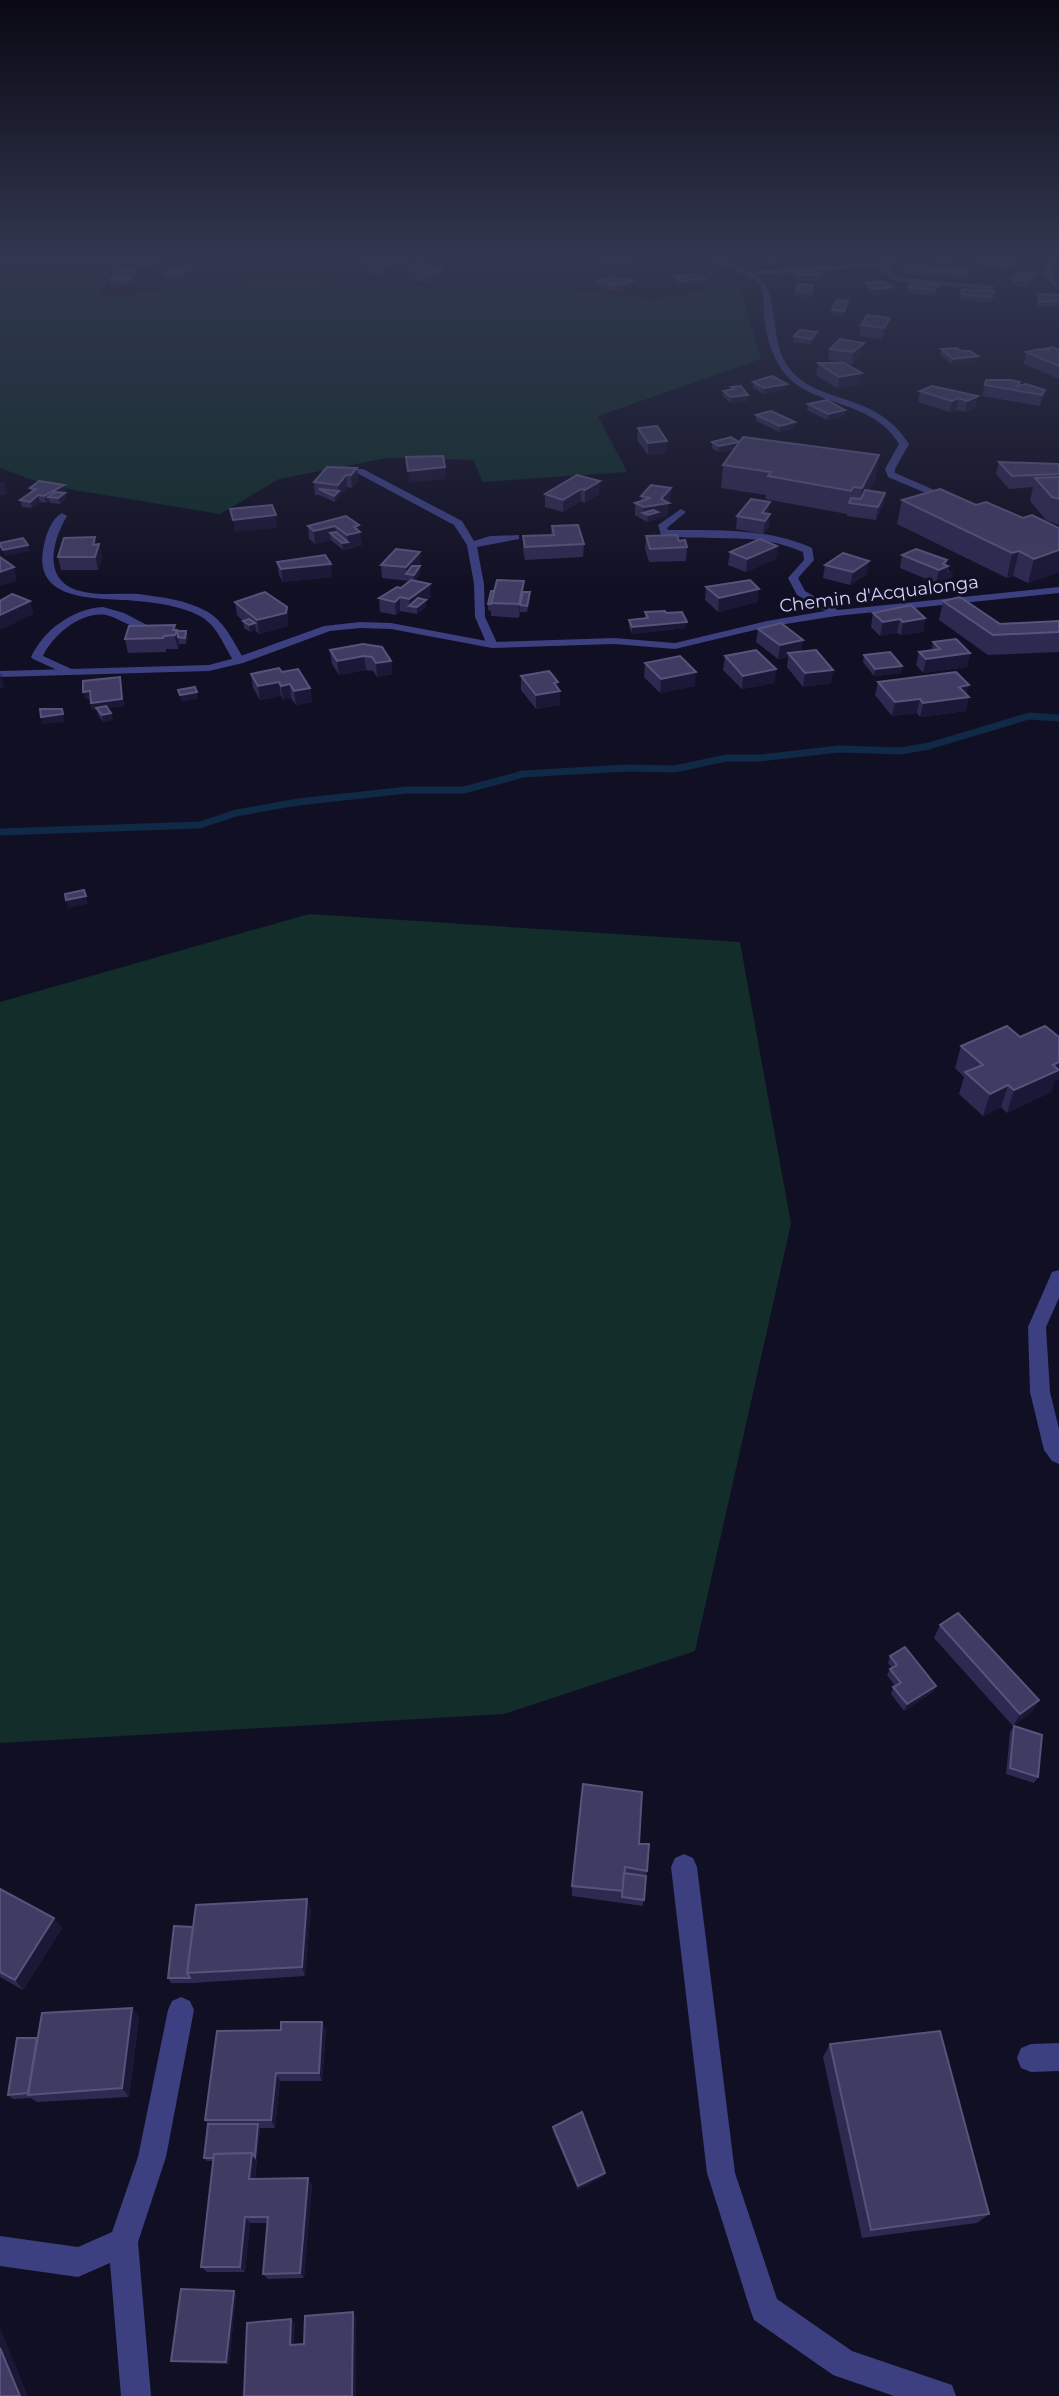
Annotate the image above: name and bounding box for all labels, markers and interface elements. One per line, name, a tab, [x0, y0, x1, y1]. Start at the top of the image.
street label: Chemin d'Acqualonga	[778, 571, 980, 617]

